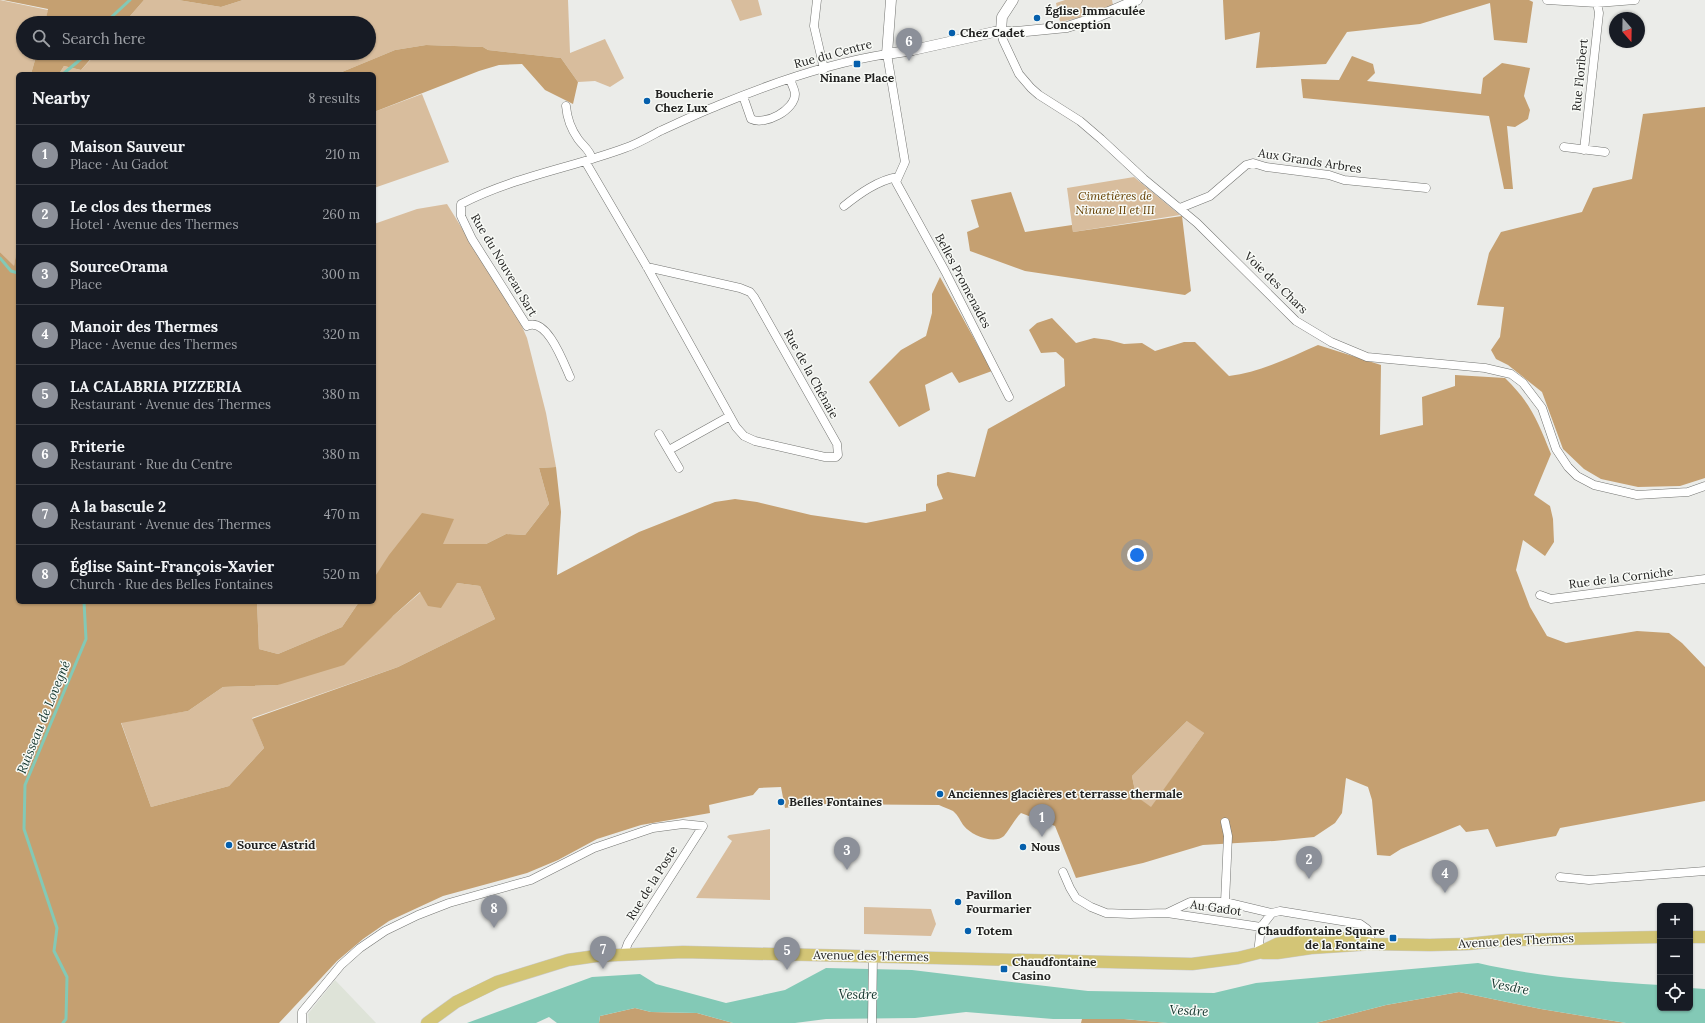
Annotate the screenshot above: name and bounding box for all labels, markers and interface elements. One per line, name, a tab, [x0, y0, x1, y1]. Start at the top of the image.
place label: Église Immaculée Conception	[1045, 3, 1146, 32]
north arrow	[1609, 12, 1645, 48]
marker: Église Immaculée Conception	[1032, 13, 1042, 23]
search box	[16, 16, 376, 60]
place label: Chez Cadet	[960, 25, 1026, 40]
icon: search	[30, 27, 52, 49]
pin: 6	[896, 28, 922, 61]
marker: Chez Cadet	[947, 28, 957, 38]
text: Search here	[62, 29, 145, 48]
street label: Rue du Centre	[792, 36, 874, 71]
street label: Rue Floribert	[1568, 37, 1591, 112]
marker: Ninane Place	[852, 59, 862, 69]
place label: Ninane Place	[820, 70, 895, 85]
place label: Boucherie Chez Lux	[655, 86, 714, 115]
text: Nearby	[32, 87, 90, 109]
text: 8 results	[308, 90, 360, 107]
marker: Boucherie Chez Lux	[642, 96, 652, 106]
text: Maison Sauveur	[70, 137, 185, 156]
street label: Aux Grands Arbres	[1256, 145, 1363, 176]
text: 1	[42, 146, 48, 163]
text: 210 m	[325, 146, 360, 163]
text: Place · Au Gadot	[70, 156, 168, 173]
park label: Cimetières de Ninane II et III	[1075, 188, 1155, 217]
text: Le clos des thermes	[70, 197, 211, 216]
text: 2	[42, 206, 48, 223]
text: 260 m	[322, 206, 360, 223]
street label: Rue du Nouveau Sart	[468, 211, 541, 319]
text: Hotel · Avenue des Thermes	[70, 216, 238, 233]
street label: Belles Promenades	[932, 231, 995, 331]
street label: Voie des Chars	[1241, 248, 1311, 317]
text: SourceOrama	[70, 257, 168, 276]
text: 3	[41, 266, 49, 283]
text: 300 m	[322, 266, 360, 283]
text: Place	[70, 276, 102, 293]
text: Manoir des Thermes	[70, 317, 218, 336]
text: 4	[41, 326, 49, 343]
text: 320 m	[323, 326, 360, 343]
street label: Rue de la Chênaie	[781, 327, 842, 421]
text: Place · Avenue des Thermes	[70, 336, 237, 353]
text: LA CALABRIA PIZZERIA	[70, 377, 241, 396]
text: 5	[41, 386, 49, 403]
text: 380 m	[322, 386, 360, 403]
text: Restaurant · Avenue des Thermes	[70, 396, 271, 413]
text: Friterie	[70, 437, 125, 456]
text: 6	[41, 446, 49, 463]
text: 380 m	[322, 446, 360, 463]
text: Restaurant · Rue du Centre	[70, 456, 233, 473]
text: A la bascule 2	[70, 497, 166, 516]
text: 7	[42, 506, 48, 523]
text: 470 m	[324, 506, 360, 523]
text: Restaurant · Avenue des Thermes	[70, 516, 271, 533]
your location	[1127, 545, 1147, 565]
text: Église Saint-François-Xavier	[70, 557, 274, 576]
street label: Rue de la Corniche	[1568, 564, 1675, 591]
text: 8	[41, 566, 49, 583]
text: 520 m	[323, 566, 360, 583]
text: Church · Rue des Belles Fontaines	[70, 576, 273, 593]
water label: Ruisseau de Lovegné	[13, 658, 74, 776]
place label: Anciennes glacières et terrasse thermale	[948, 786, 1183, 801]
marker: Anciennes glacières et terrasse thermale	[935, 789, 945, 799]
place label: Belles Fontaines	[789, 794, 882, 809]
marker: Belles Fontaines	[776, 797, 786, 807]
pin: 1	[1029, 804, 1055, 837]
place label: Source Astrid	[237, 837, 315, 852]
pin: 3	[834, 837, 860, 870]
place label: Nous	[1031, 839, 1060, 854]
marker: Source Astrid	[224, 840, 234, 850]
street label: Rue de la Poste	[623, 842, 681, 923]
marker: Nous	[1018, 842, 1028, 852]
pin: 2	[1296, 846, 1322, 879]
pin: 4	[1432, 860, 1458, 893]
place label: Pavillon Fourmarier	[966, 887, 1032, 916]
pin: 8	[481, 895, 507, 928]
street label: Au Gadot	[1188, 896, 1243, 919]
marker: Pavillon Fourmarier	[953, 897, 963, 907]
map controls	[1657, 903, 1693, 1011]
button: +	[1657, 903, 1693, 939]
place label: Totem	[976, 923, 1012, 938]
place label: Chaudfontaine Square de la Fontaine	[1257, 923, 1386, 952]
marker: Totem	[963, 926, 973, 936]
street label: Avenue des Thermes	[1457, 930, 1575, 951]
marker: Chaudfontaine Square de la Fontaine	[1388, 933, 1398, 943]
pin: 7	[590, 936, 616, 969]
pin: 5	[774, 937, 800, 970]
button: −	[1657, 939, 1693, 975]
street label: Avenue des Thermes	[812, 947, 929, 964]
place label: Chaudfontaine Casino	[1012, 954, 1097, 983]
marker: Chaudfontaine Casino	[999, 964, 1009, 974]
water label: Vesdre	[1489, 974, 1531, 999]
button: locate	[1657, 975, 1693, 1011]
water label: Vesdre	[839, 986, 877, 1003]
water label: Vesdre	[1169, 1001, 1209, 1020]

